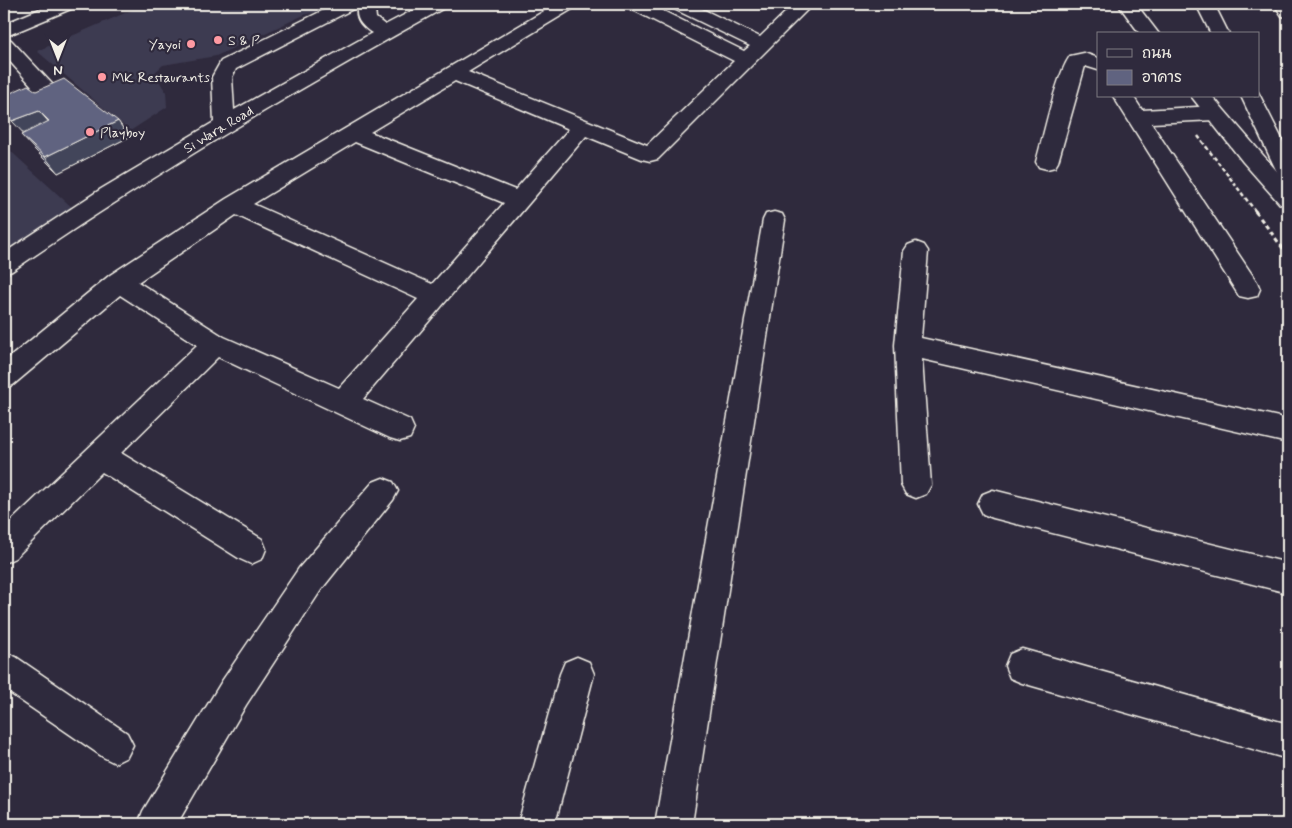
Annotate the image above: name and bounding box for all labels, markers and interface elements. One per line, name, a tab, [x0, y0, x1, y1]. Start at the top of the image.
north arrow	[32, 32, 82, 82]
place label: S & P	[228, 32, 260, 50]
legend	[1097, 32, 1260, 98]
marker: S & P	[212, 34, 224, 46]
place label: Yayoi	[149, 36, 181, 54]
marker: Yayoi	[185, 38, 197, 50]
text: ถนน	[1142, 44, 1171, 64]
text: N	[53, 61, 63, 79]
text: อาคาร	[1142, 68, 1182, 88]
place label: MK Restaurants	[112, 69, 210, 87]
marker: MK Restaurants	[96, 71, 108, 83]
street label: Si Wara Road	[180, 102, 257, 158]
place label: Playboy	[100, 124, 145, 142]
marker: Playboy	[84, 126, 96, 138]

